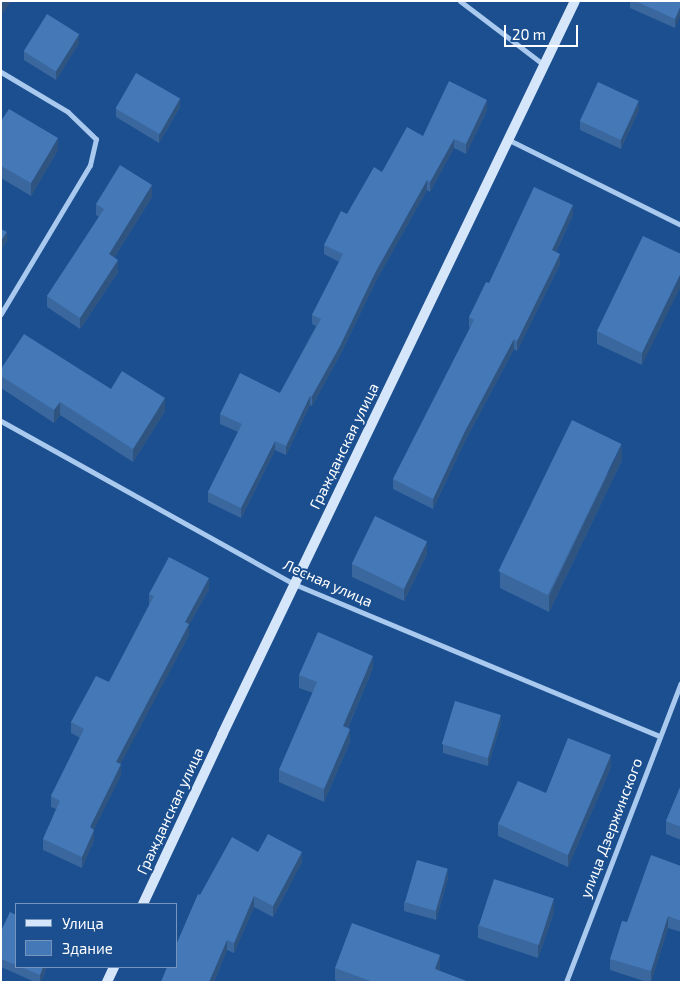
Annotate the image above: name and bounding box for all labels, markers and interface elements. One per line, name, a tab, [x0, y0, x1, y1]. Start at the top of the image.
scale bar	[507, 15, 581, 47]
text: 20 m	[512, 25, 546, 43]
street label: Гражданская улица	[306, 380, 382, 512]
street label: Лесная улица	[281, 555, 375, 611]
street label: Гражданская улица	[133, 745, 207, 877]
street label: улица Дзержинского	[576, 755, 646, 901]
legend	[15, 903, 178, 968]
text: Улица	[62, 914, 104, 932]
text: Здание	[62, 939, 113, 957]

